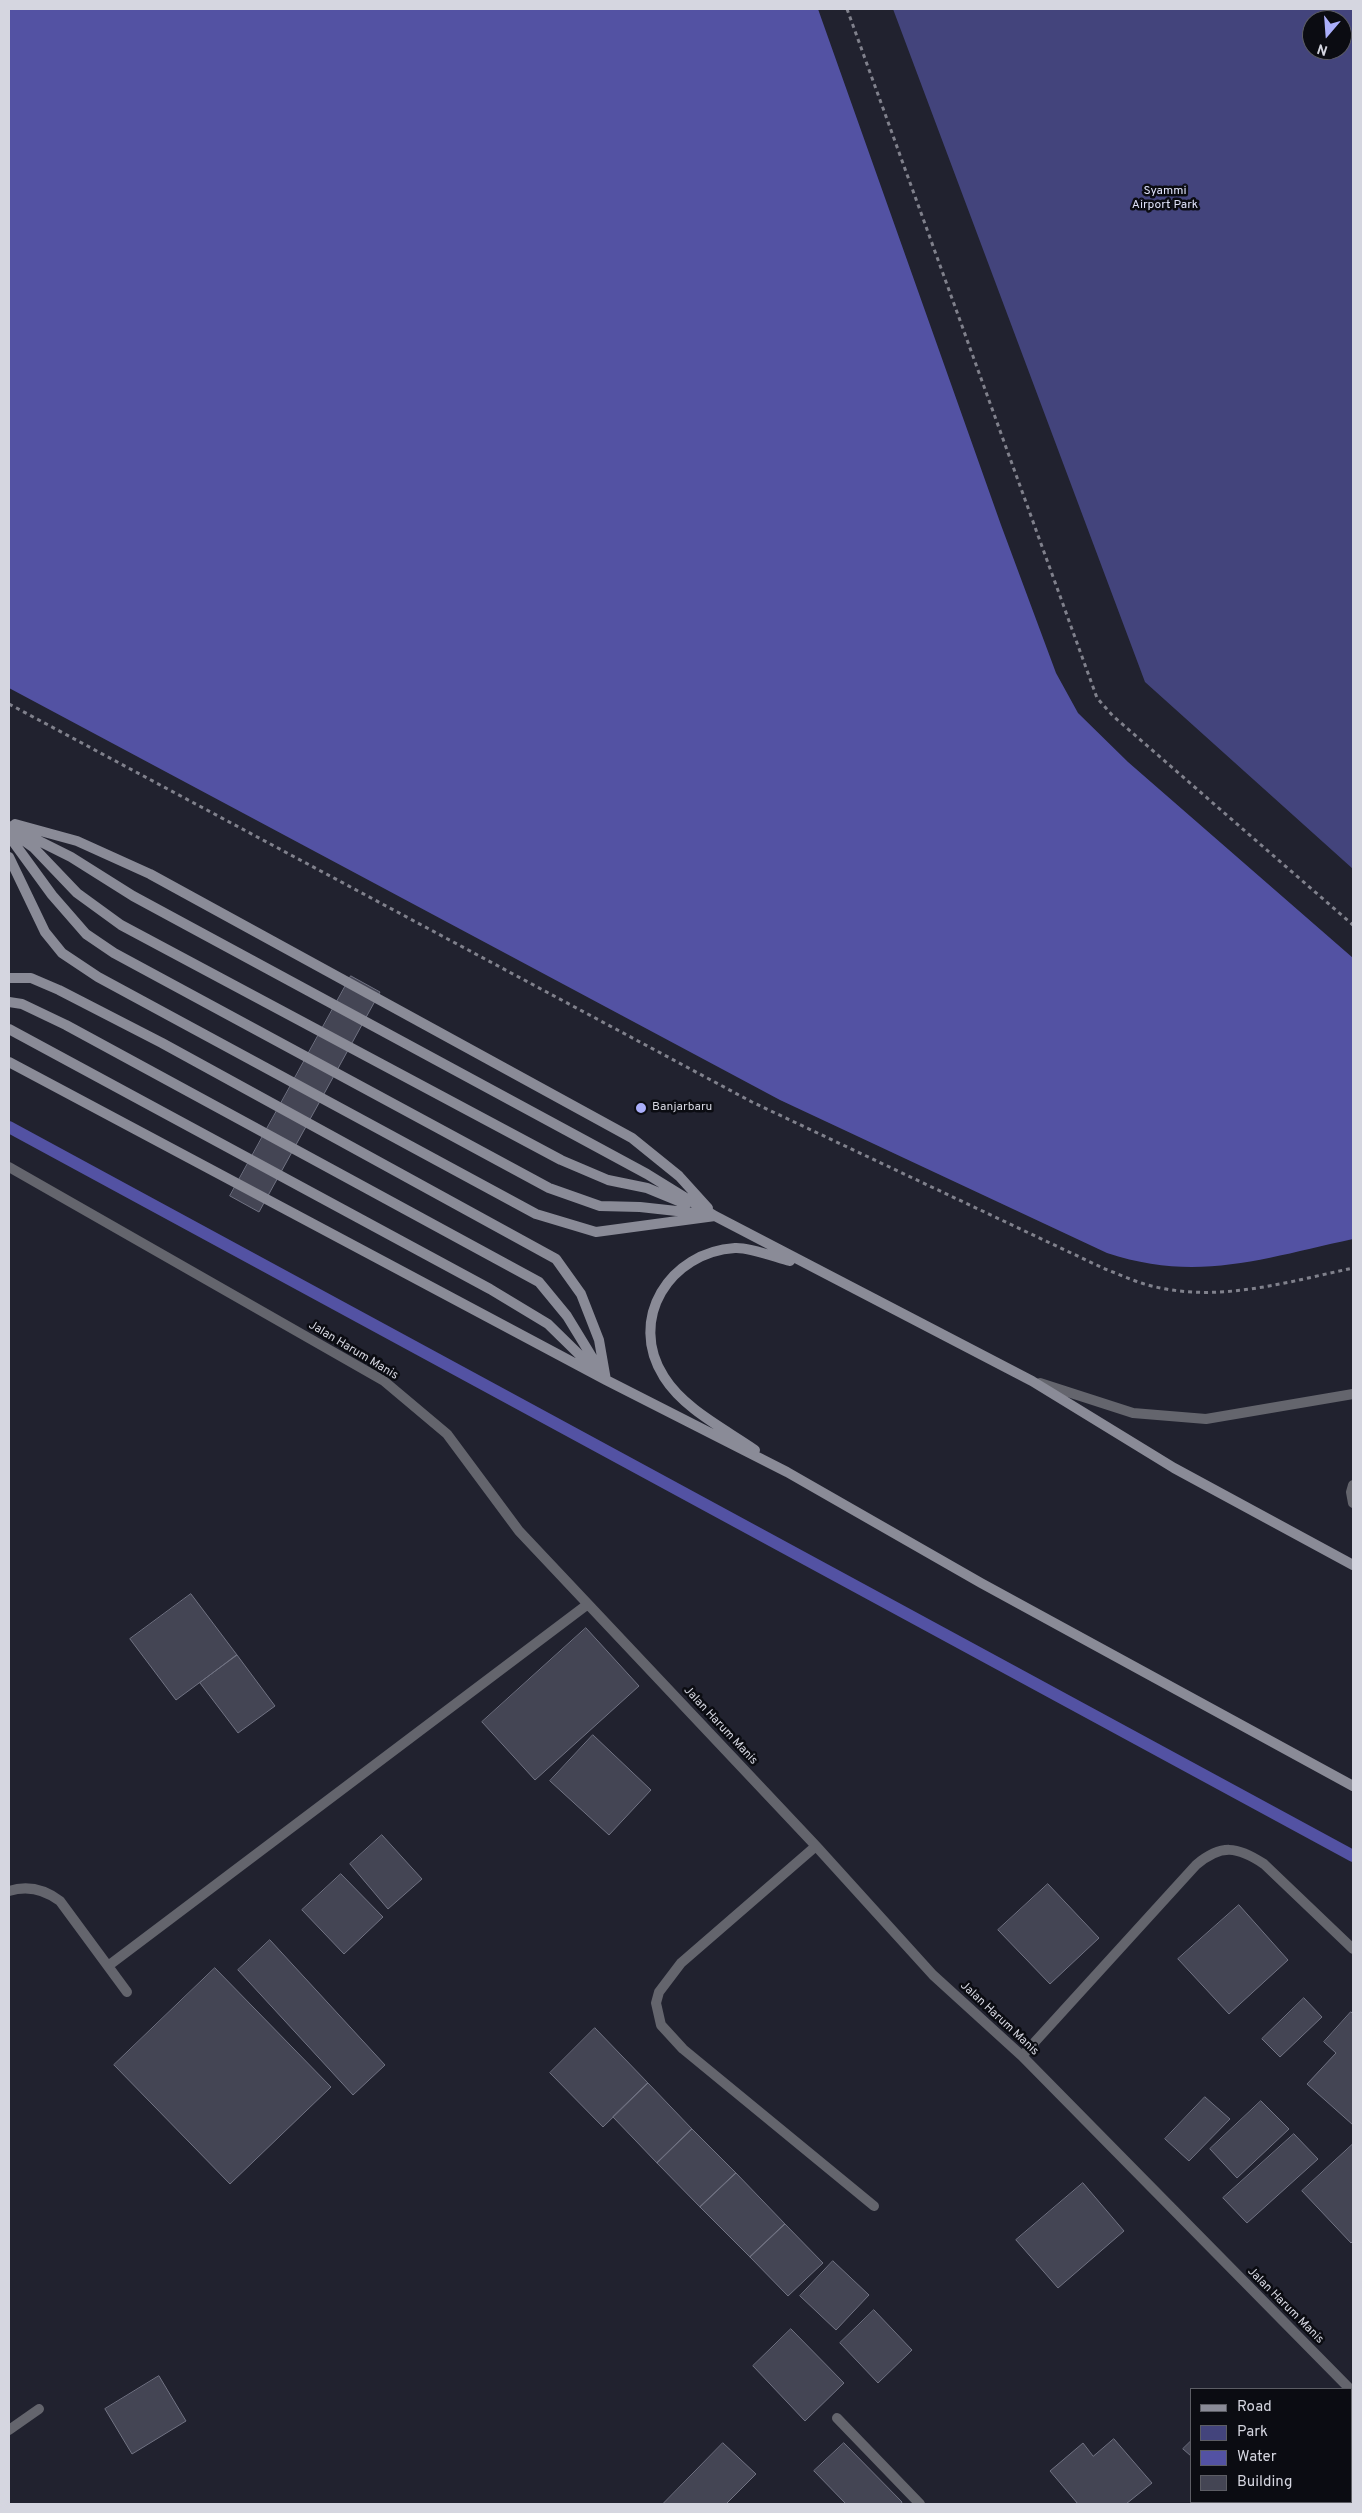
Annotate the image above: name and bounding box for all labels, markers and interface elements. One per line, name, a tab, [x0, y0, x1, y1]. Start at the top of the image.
north arrow	[1302, 10, 1352, 60]
text: N	[1315, 39, 1330, 58]
park label: Syammi Airport Park	[1132, 185, 1198, 213]
marker: Banjarbaru	[634, 1101, 648, 1115]
place label: Banjarbaru	[652, 1101, 712, 1115]
street label: Jalan Harum Manis	[306, 1319, 400, 1383]
street label: Jalan Harum Manis	[680, 1684, 760, 1768]
street label: Jalan Harum Manis	[957, 1979, 1041, 2059]
street label: Jalan Harum Manis	[1244, 2265, 1326, 2347]
legend	[1190, 2388, 1352, 2503]
text: Road	[1237, 2398, 1272, 2417]
text: Park	[1237, 2423, 1268, 2442]
text: Water	[1237, 2448, 1276, 2467]
text: Building	[1237, 2473, 1292, 2492]

